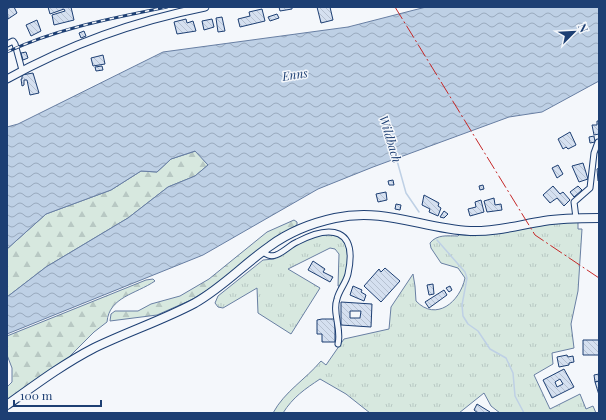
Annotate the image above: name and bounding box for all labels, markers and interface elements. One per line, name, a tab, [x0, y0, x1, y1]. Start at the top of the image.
north arrow	[554, 12, 594, 52]
text: N	[575, 21, 592, 34]
water label: Enns	[280, 64, 309, 84]
water label: Wildbach	[376, 113, 406, 164]
scale bar	[14, 382, 101, 408]
text: 100 m	[20, 387, 53, 403]

